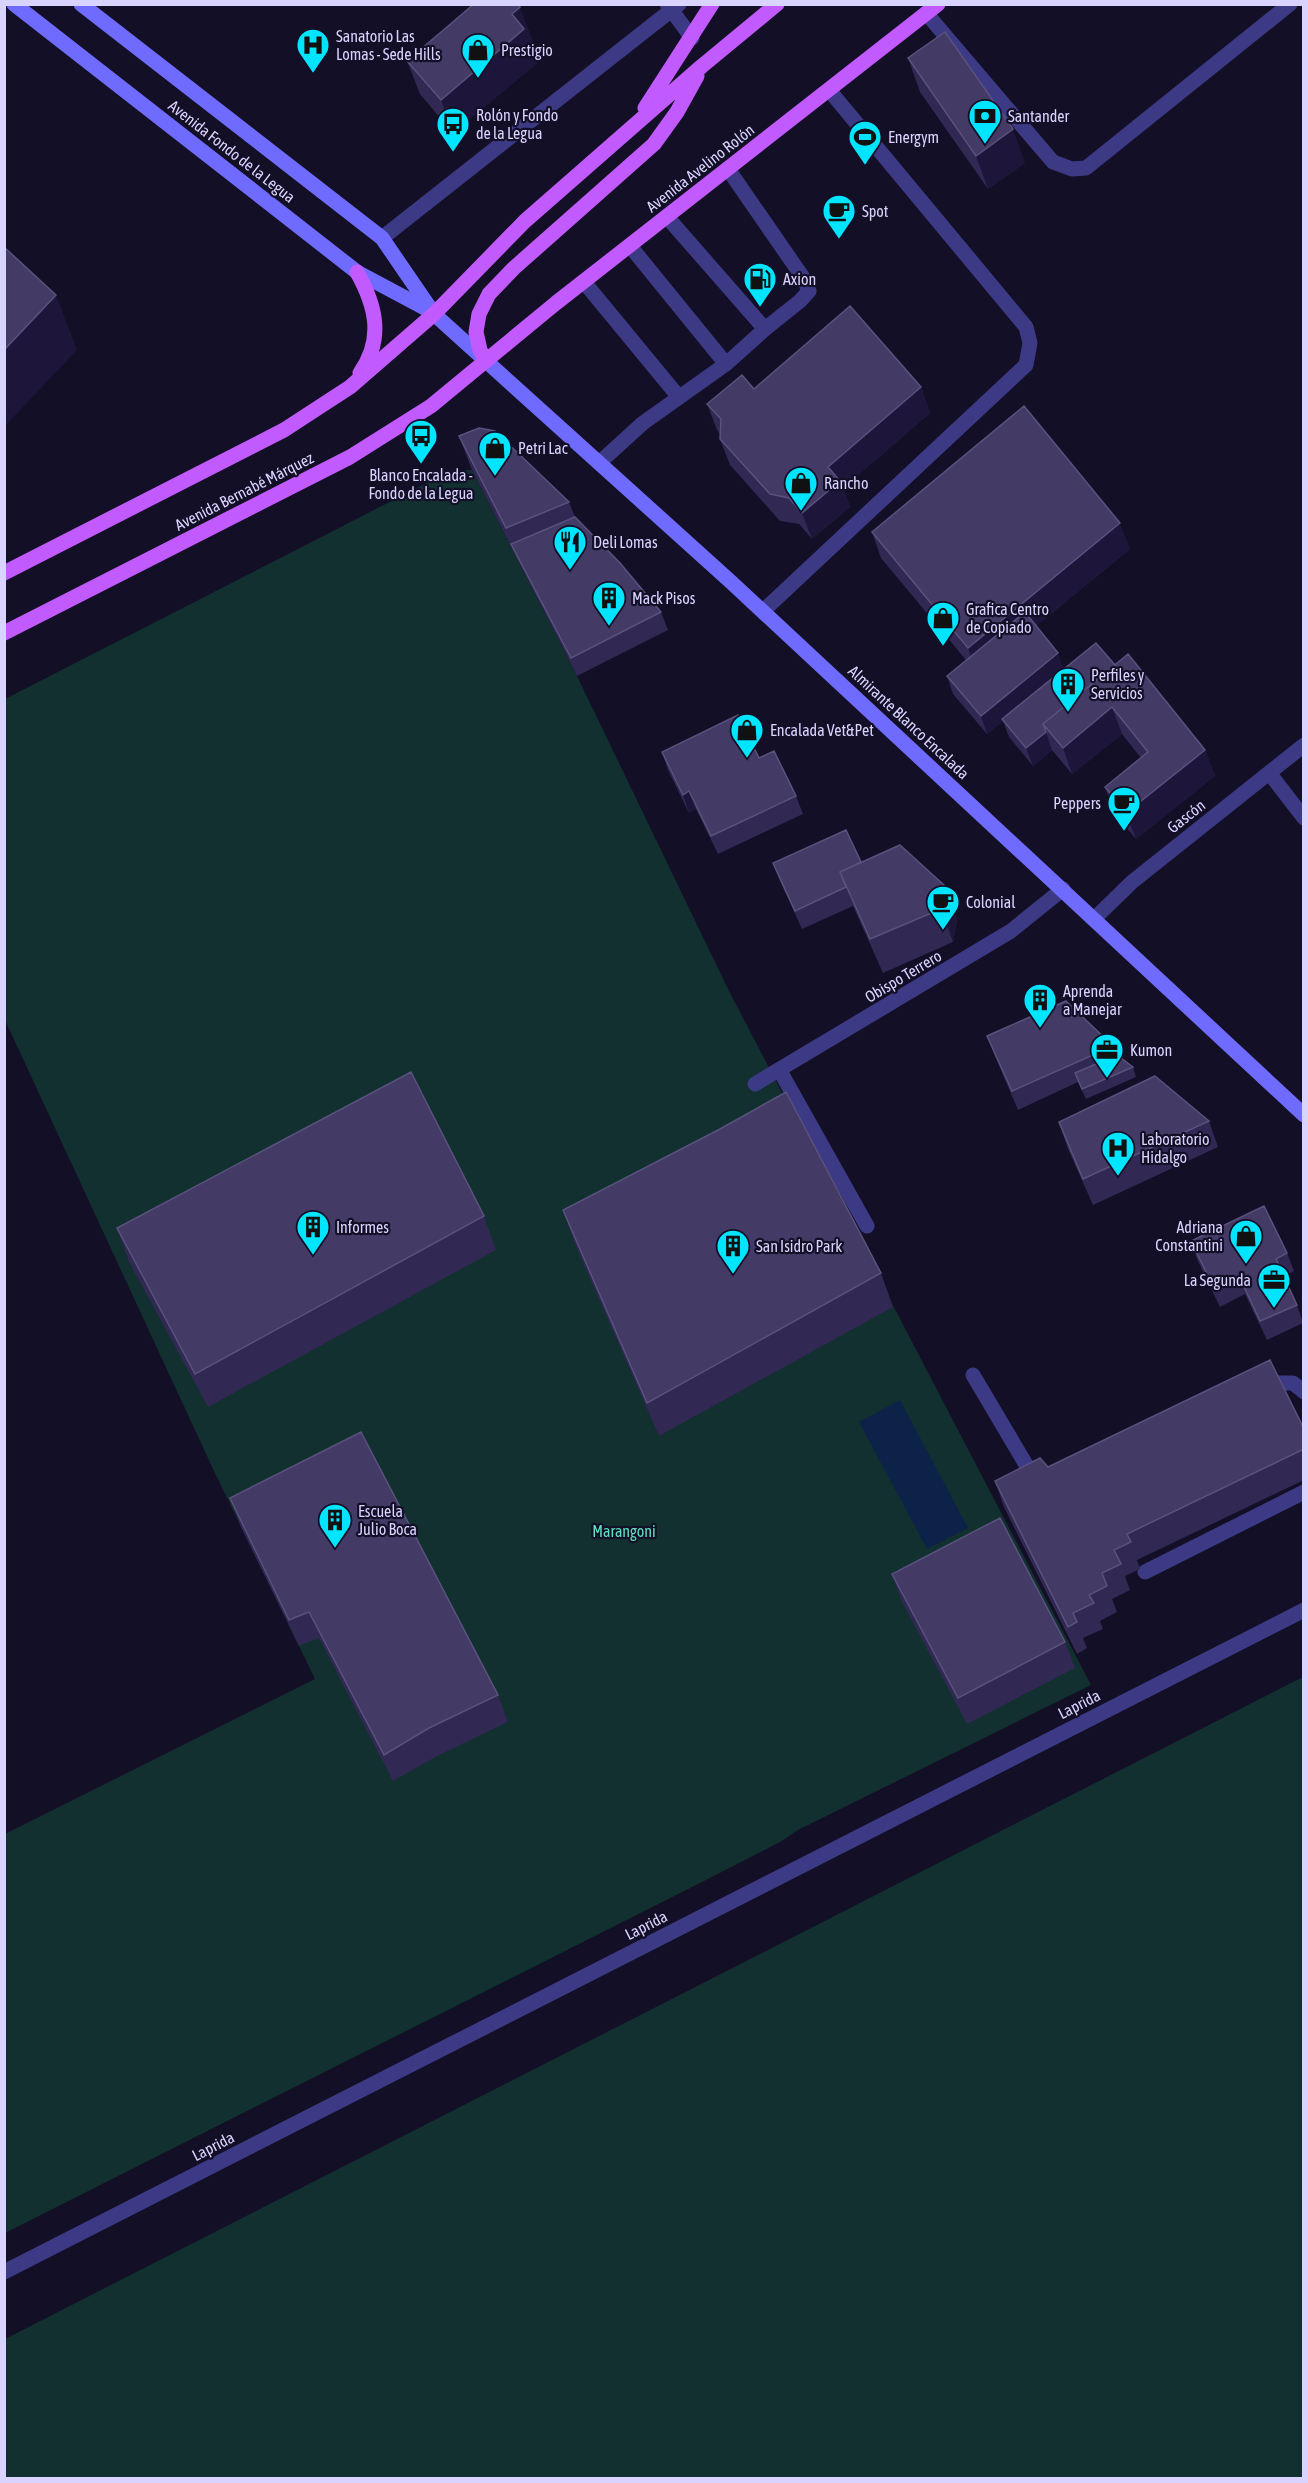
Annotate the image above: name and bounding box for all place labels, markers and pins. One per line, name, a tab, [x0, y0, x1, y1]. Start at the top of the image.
hospital icon: Sanatorio Las Lomas - Sede Hills	[295, 27, 331, 74]
place label: Sanatorio Las Lomas - Sede Hills	[336, 27, 441, 63]
shop icon: Prestigio	[460, 32, 496, 79]
place label: Prestigio	[501, 41, 553, 60]
bank icon: Santander	[967, 98, 1003, 145]
bus stop icon: Rolón y Fondo de la Legua	[435, 106, 471, 153]
place label: Rolón y Fondo de la Legua	[476, 106, 558, 143]
place label: Santander	[1008, 107, 1070, 125]
sports icon: Energym	[847, 119, 883, 166]
place label: Energym	[888, 128, 939, 147]
cafe icon: Spot	[821, 193, 857, 240]
place label: Spot	[862, 202, 889, 221]
fuel station icon: Axion	[742, 261, 778, 308]
place label: Axion	[783, 270, 816, 288]
bus stop icon: Blanco Encalada - Fondo de la Legua	[403, 418, 439, 465]
shop icon: Petri Lac	[477, 430, 513, 477]
place label: Petri Lac	[518, 439, 568, 457]
shop icon: Rancho	[783, 465, 819, 512]
place label: Blanco Encalada - Fondo de la Legua	[368, 466, 474, 503]
place label: Rancho	[824, 474, 868, 492]
restaurant icon: Deli Lomas	[552, 524, 588, 571]
place label: Deli Lomas	[593, 533, 658, 551]
building icon: Mack Pisos	[591, 580, 627, 627]
place label: Mack Pisos	[632, 589, 696, 607]
shop icon: Grafica Centro de Copiado	[925, 600, 961, 647]
place label: Grafica Centro de Copiado	[966, 600, 1049, 637]
building icon: Perfiles y Servicios	[1050, 666, 1086, 713]
place label: Perfiles y Servicios	[1091, 666, 1145, 702]
shop icon: Encalada Vet&Pet	[729, 712, 765, 759]
place label: Encalada Vet&Pet	[770, 721, 874, 739]
cafe icon: Peppers	[1106, 785, 1142, 832]
place label: Peppers	[1053, 794, 1101, 813]
cafe icon: Colonial	[925, 884, 961, 931]
place label: Colonial	[966, 893, 1016, 911]
building icon: Aprenda a Manejar	[1022, 982, 1058, 1029]
place label: Aprenda a Manejar	[1063, 982, 1122, 1019]
office icon: Kumon	[1089, 1032, 1125, 1079]
place label: Kumon	[1130, 1041, 1172, 1059]
hospital icon: Laboratorio Hidalgo	[1100, 1130, 1136, 1177]
place label: Laboratorio Hidalgo	[1141, 1130, 1209, 1167]
building icon: Informes	[295, 1209, 331, 1256]
place label: Informes	[336, 1218, 389, 1236]
place label: Adriana Constantini	[1155, 1218, 1223, 1254]
shop icon: Adriana Constantini	[1228, 1218, 1264, 1265]
building icon: San Isidro Park	[715, 1228, 751, 1275]
place label: San Isidro Park	[756, 1237, 842, 1255]
office icon: La Segunda	[1256, 1262, 1292, 1309]
place label: La Segunda	[1184, 1271, 1251, 1290]
building icon: Escuela Julio Boca	[317, 1502, 353, 1549]
place label: Escuela Julio Boca	[358, 1502, 417, 1538]

